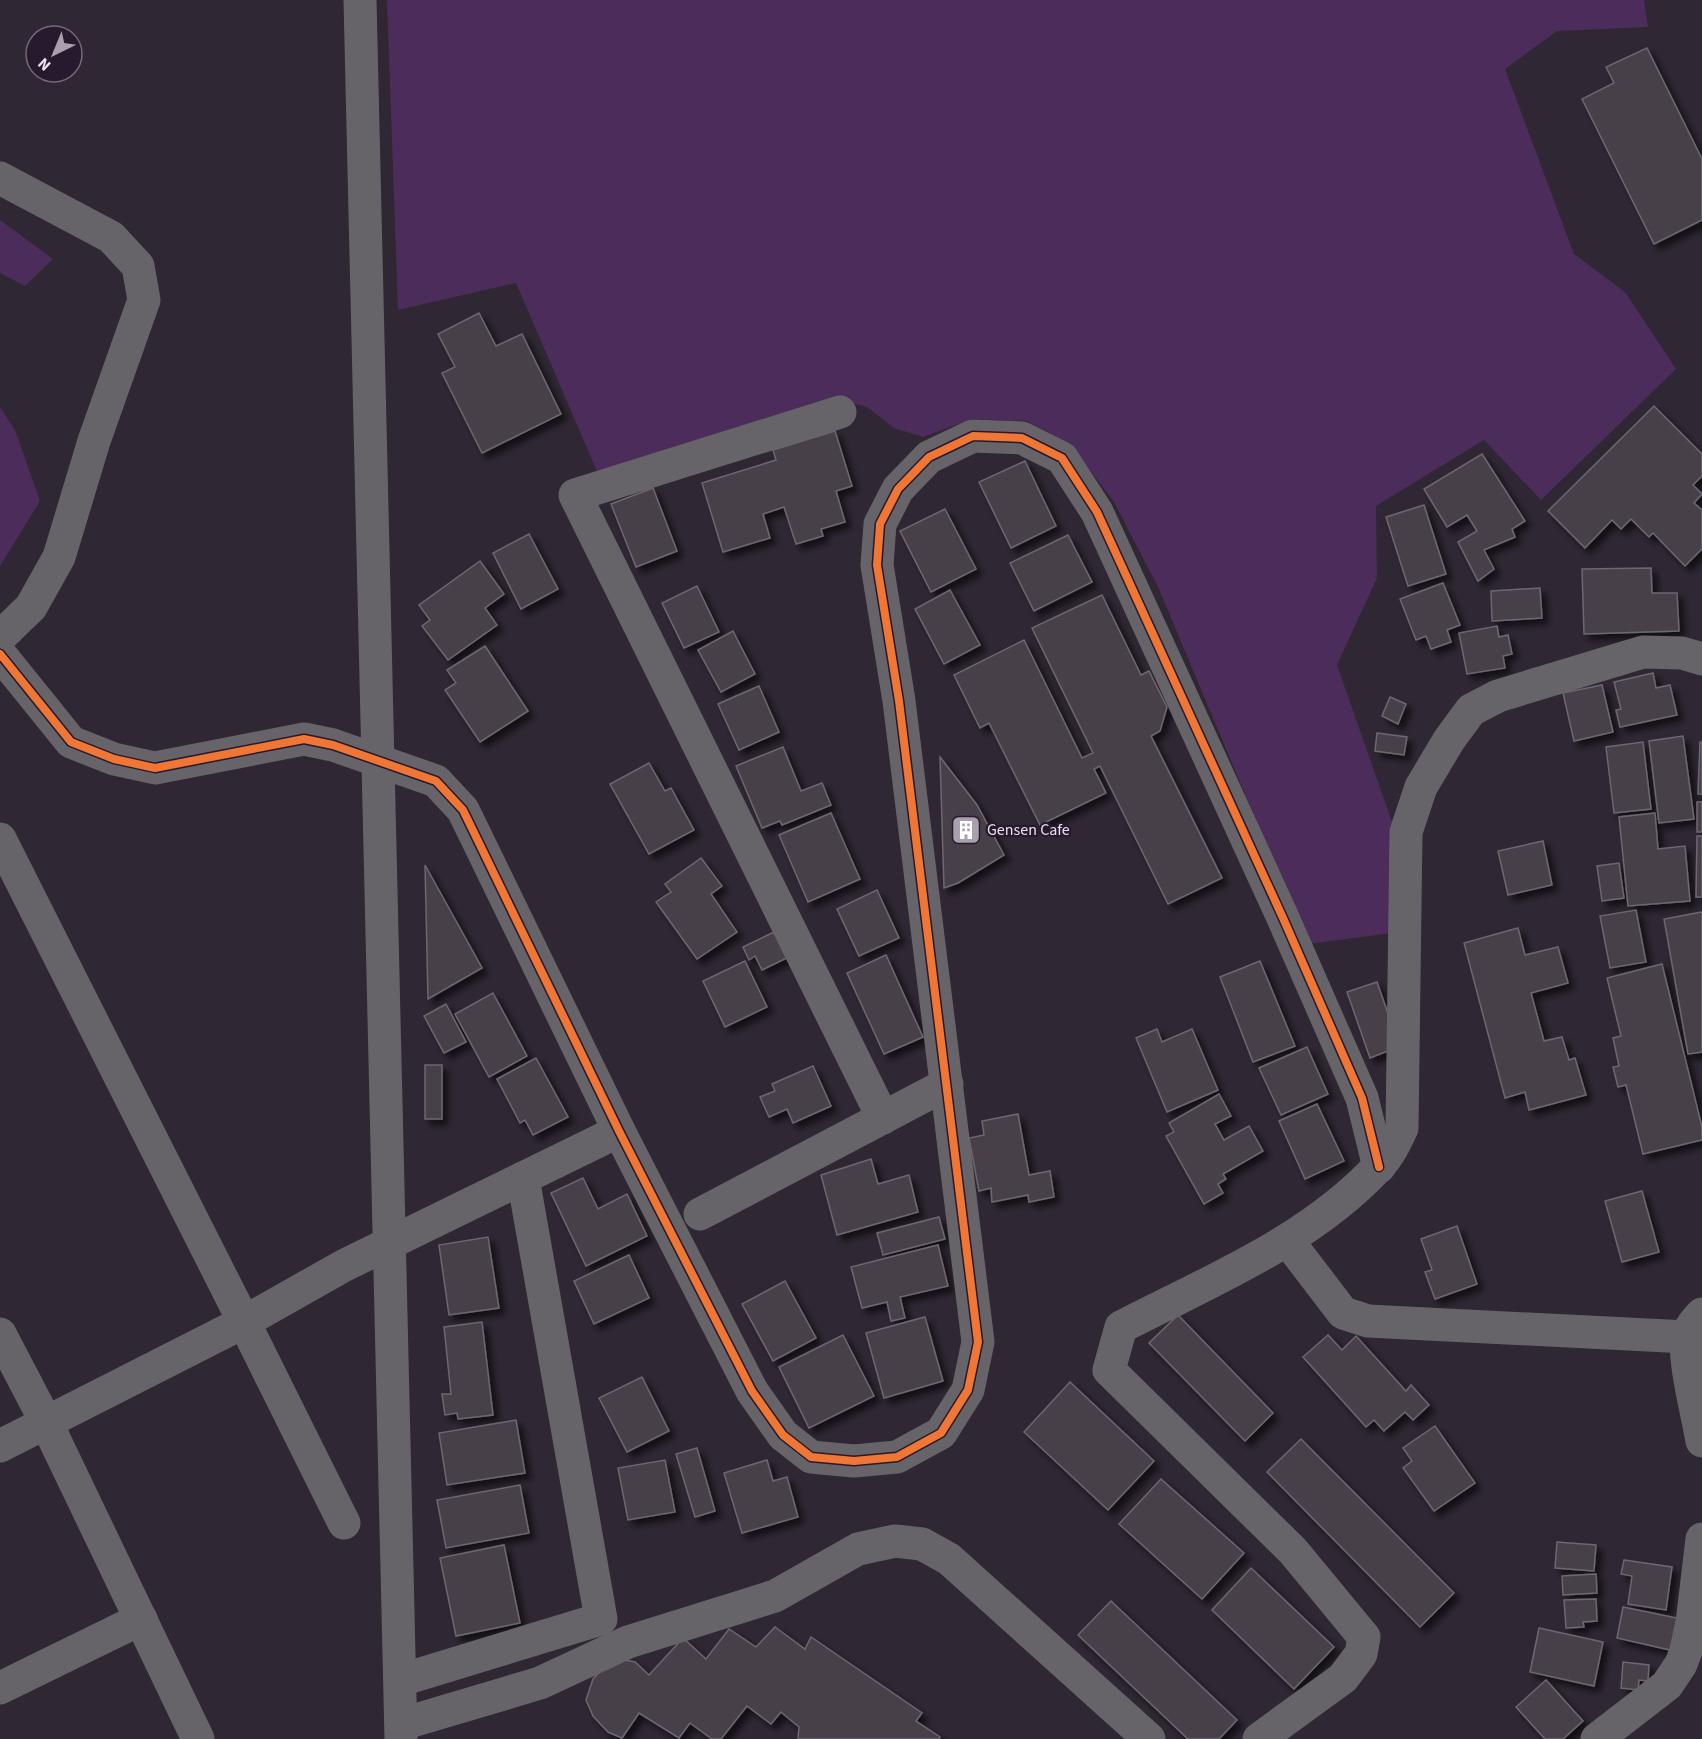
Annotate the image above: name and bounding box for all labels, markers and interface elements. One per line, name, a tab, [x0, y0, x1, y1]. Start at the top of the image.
north arrow	[24, 24, 84, 84]
text: N	[33, 53, 56, 76]
building icon: Gensen Cafe	[950, 814, 982, 846]
place label: Gensen Cafe	[987, 819, 1070, 841]

